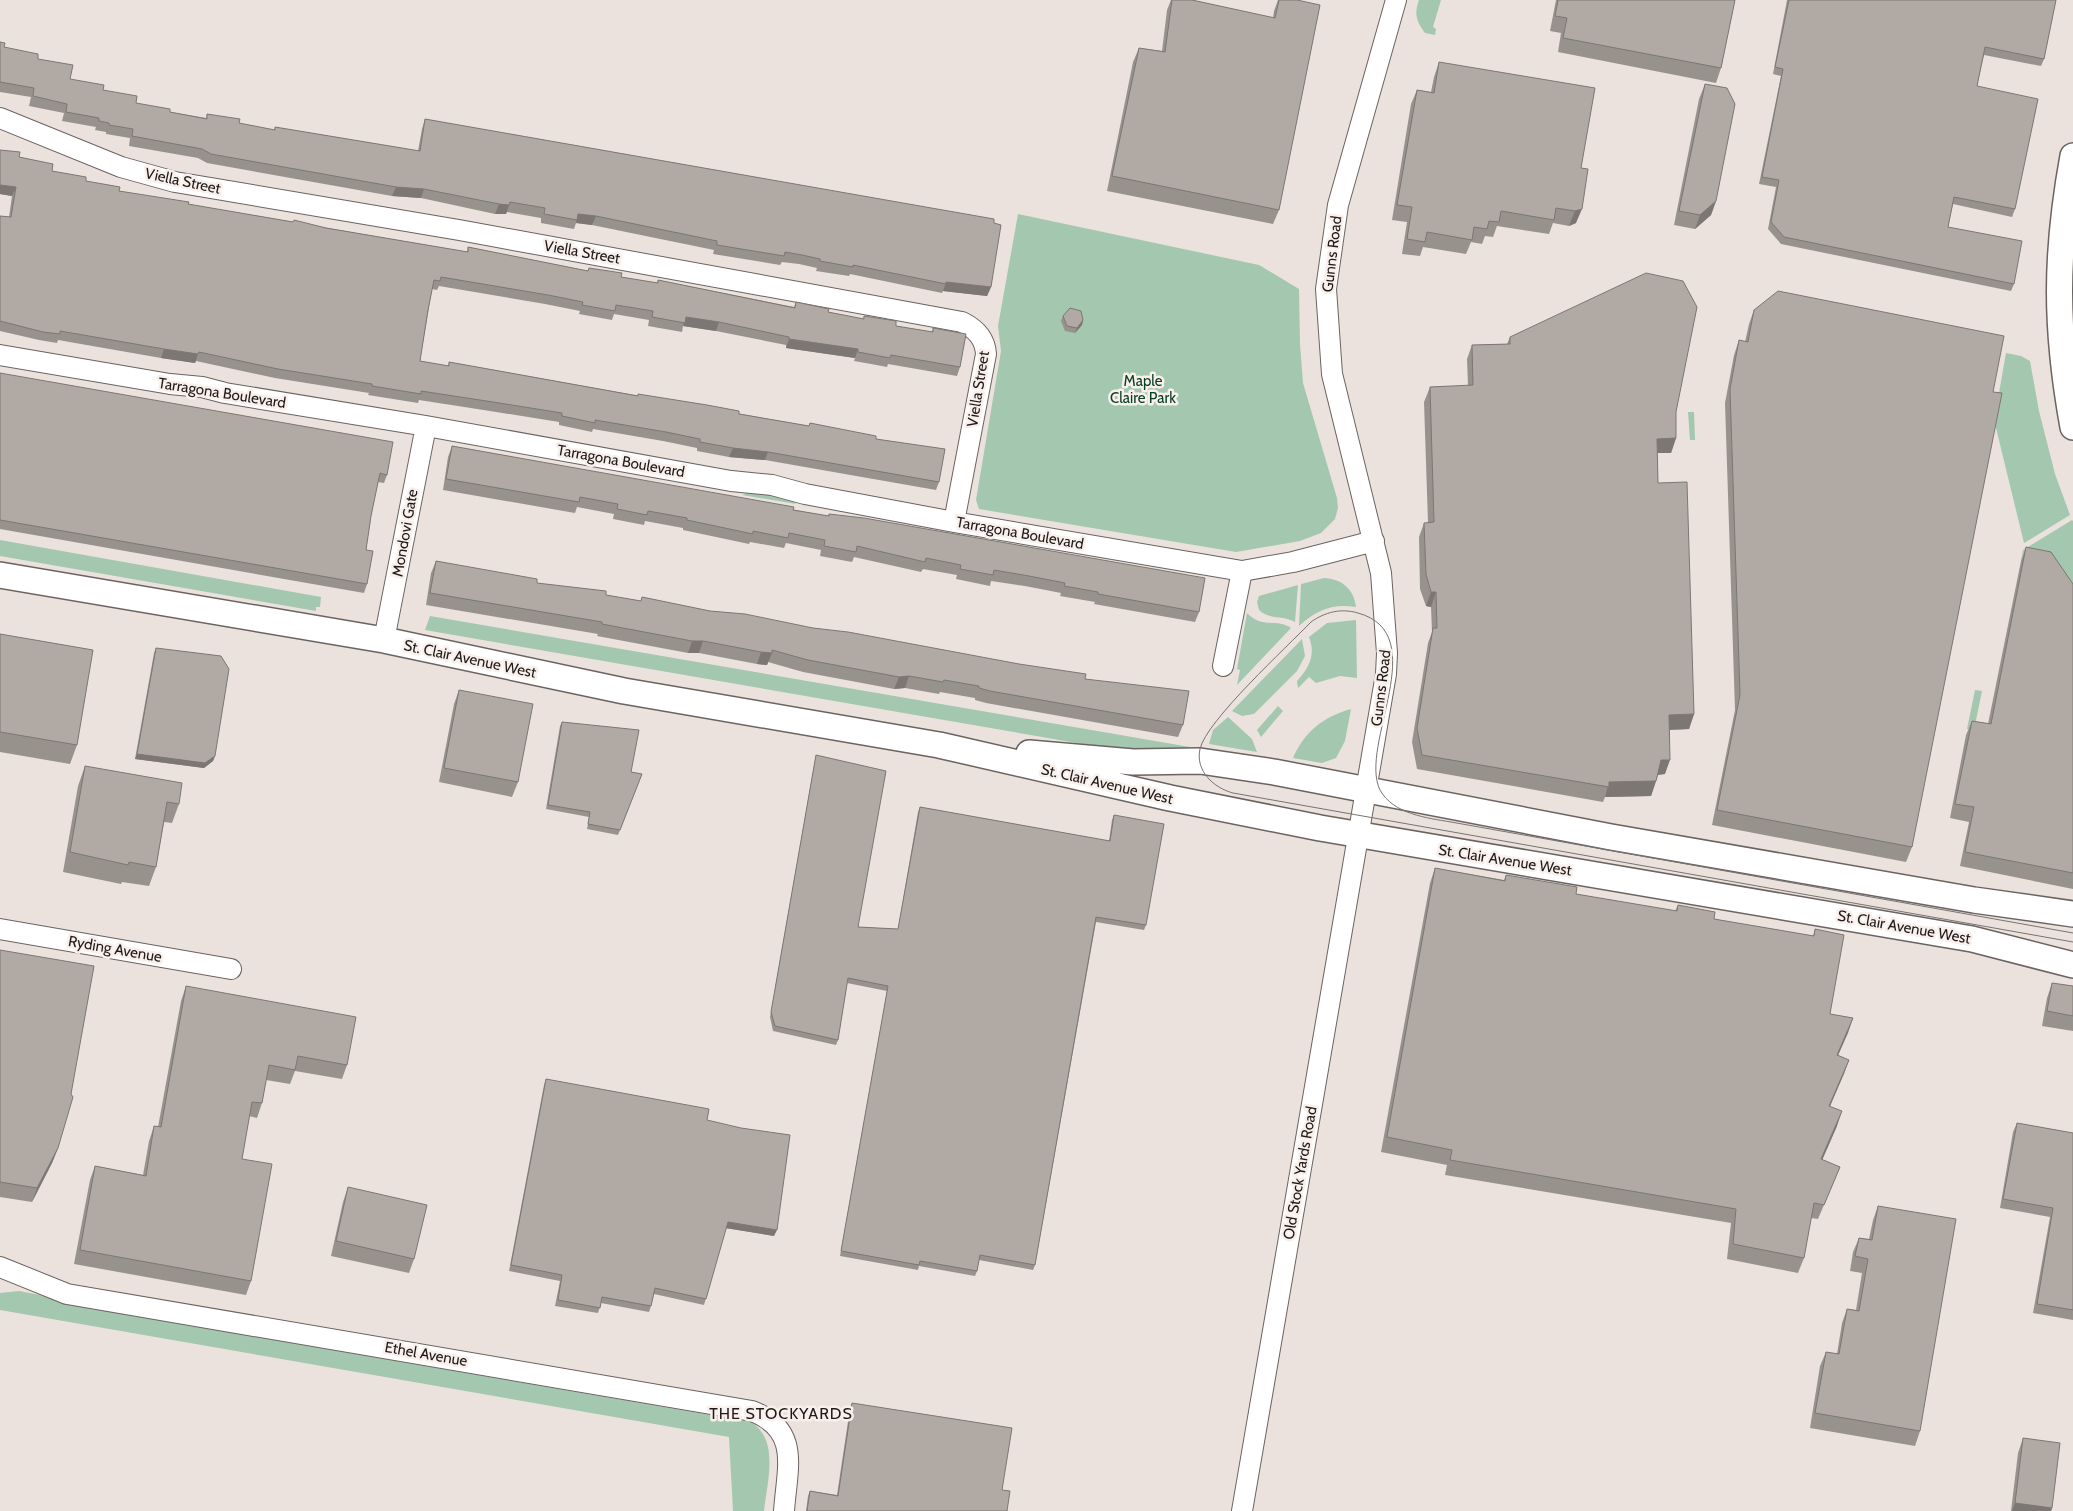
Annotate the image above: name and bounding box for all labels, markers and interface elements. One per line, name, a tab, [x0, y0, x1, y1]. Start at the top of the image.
street label: Viella Street	[144, 164, 222, 198]
street label: Gunns Road	[1318, 215, 1346, 293]
street label: Viella Street	[543, 236, 621, 268]
street label: Viella Street	[963, 350, 993, 428]
park label: Maple Claire Park	[1110, 372, 1176, 407]
street label: Tarragona Boulevard	[157, 374, 287, 412]
street label: Tarragona Boulevard	[556, 441, 686, 481]
street label: Mondovi Gate	[388, 487, 422, 578]
street label: Tarragona Boulevard	[955, 513, 1085, 553]
street label: St. Clair Avenue West	[402, 636, 538, 682]
street label: Gunns Road	[1367, 649, 1395, 727]
street label: St. Clair Avenue West	[1039, 760, 1175, 808]
street label: St. Clair Avenue West	[1437, 841, 1573, 879]
street label: St. Clair Avenue West	[1836, 906, 1972, 948]
street label: Ryding Avenue	[67, 932, 163, 966]
street label: Old Stock Yards Road	[1279, 1105, 1321, 1241]
street label: Ethel Avenue	[383, 1338, 469, 1370]
district label: THE STOCKYARDS	[709, 1404, 853, 1423]

